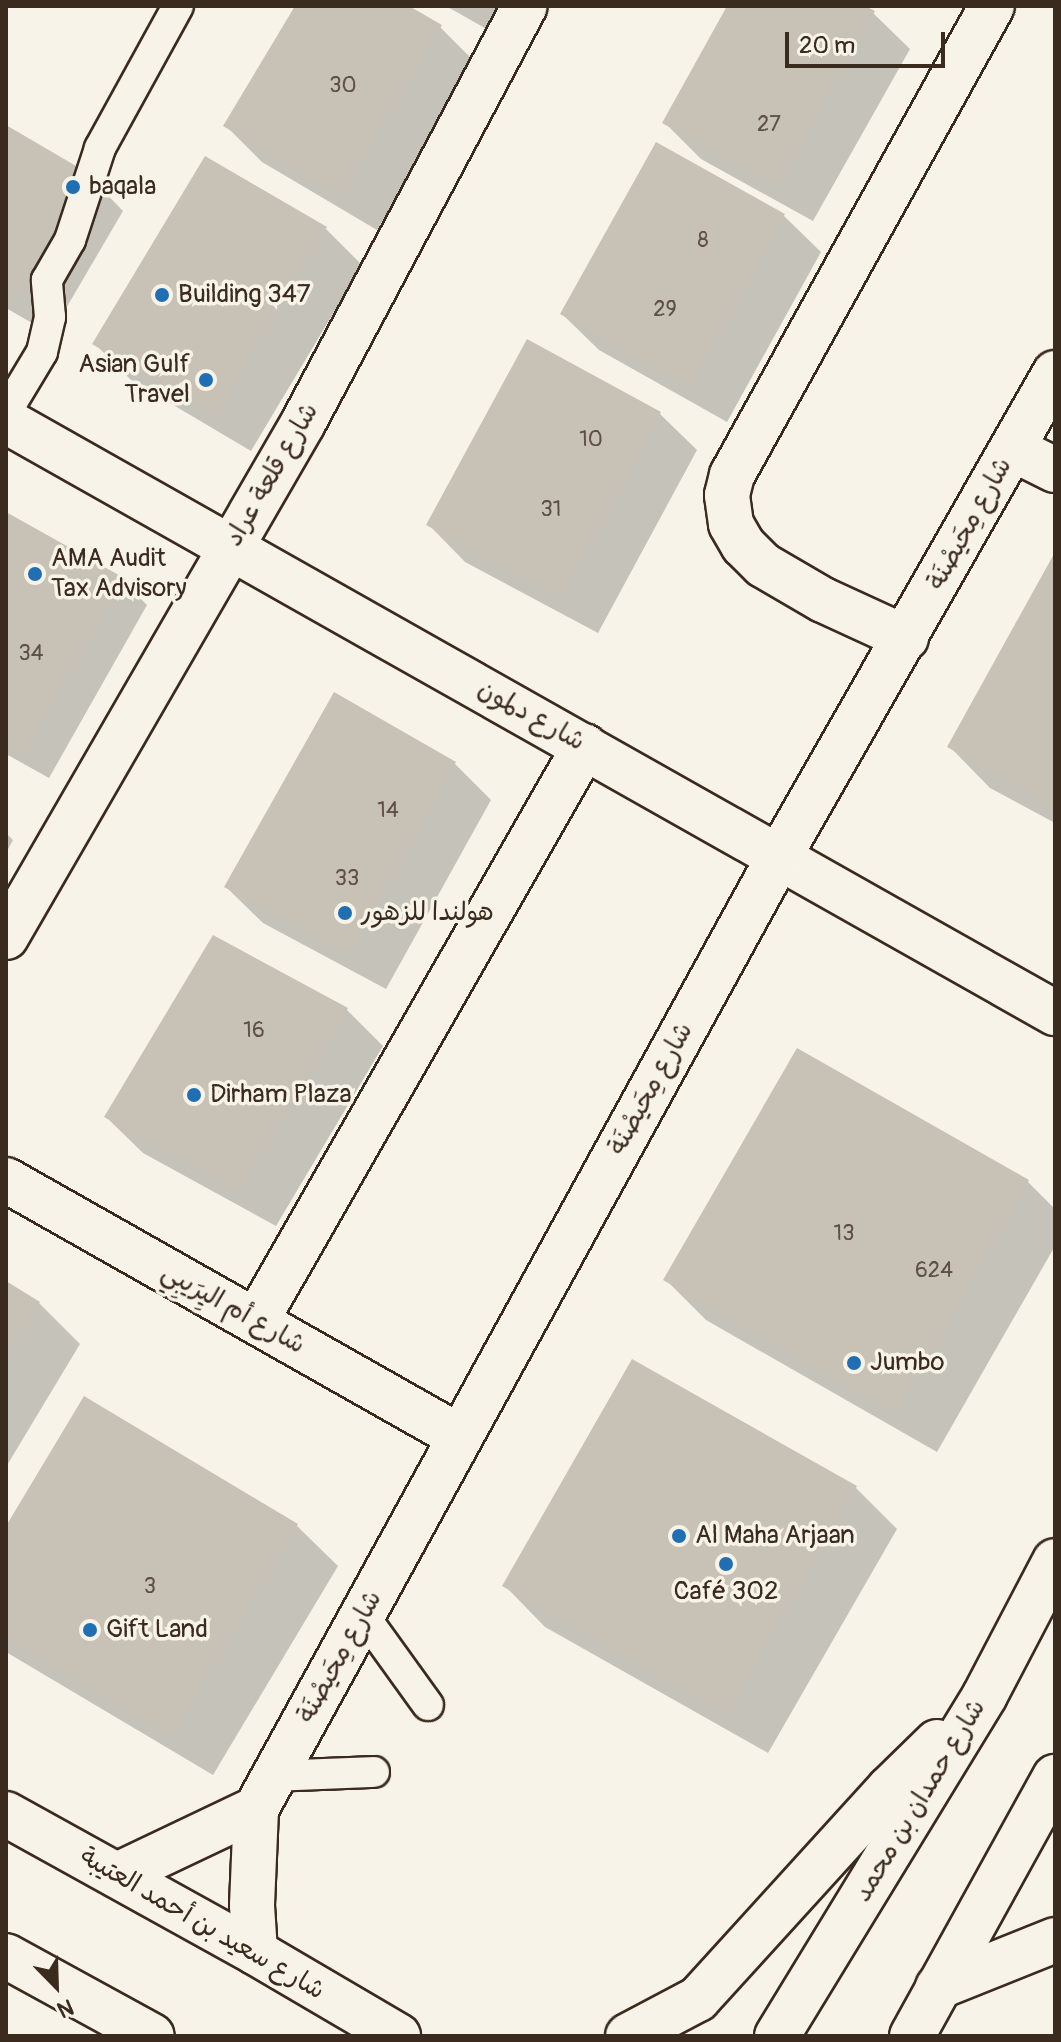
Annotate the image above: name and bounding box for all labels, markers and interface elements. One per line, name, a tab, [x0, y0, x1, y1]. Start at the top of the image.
scale bar	[789, 16, 949, 66]
text: 20 m	[799, 31, 855, 60]
house number: 30	[329, 73, 357, 99]
house number: 27	[757, 112, 781, 138]
place label: baqala	[89, 171, 156, 203]
marker: baqala	[64, 178, 82, 196]
house number: 8	[697, 228, 709, 254]
place label: Building 347	[178, 279, 310, 311]
marker: Building 347	[153, 286, 171, 304]
house number: 29	[653, 297, 677, 323]
place label: Asian Gulf Travel	[78, 349, 190, 410]
marker: Asian Gulf Travel	[197, 371, 215, 389]
street label: شارع قلعة عراد	[218, 398, 326, 552]
house number: 10	[579, 427, 603, 453]
street label: شارع مِحَيصْنَة	[921, 452, 1019, 596]
house number: 31	[541, 497, 561, 523]
place label: AMA Audit Tax Advisory	[51, 543, 187, 604]
marker: AMA Audit Tax Advisory	[26, 565, 44, 583]
house number: 34	[18, 641, 44, 667]
street label: شارع دلمون	[472, 674, 590, 758]
house number: 14	[377, 798, 399, 824]
house number: 33	[335, 866, 359, 892]
place label: هولندا للزهور	[361, 897, 494, 929]
marker: هولندا للزهور	[336, 904, 354, 922]
street label: شارع مِحَيصْنَة	[602, 1017, 700, 1161]
house number: 16	[243, 1018, 265, 1044]
place label: Dirham Plaza	[210, 1079, 351, 1111]
marker: Dirham Plaza	[185, 1086, 203, 1104]
house number: 13	[834, 1221, 854, 1247]
street label: شارع أم اليِرَيبِي	[156, 1257, 310, 1361]
house number: 624	[915, 1258, 953, 1284]
place label: Jumbo	[870, 1347, 945, 1379]
marker: Jumbo	[845, 1354, 863, 1372]
place label: Al Maha Arjaan	[695, 1520, 855, 1552]
marker: Al Maha Arjaan	[670, 1527, 688, 1545]
marker: Café 302	[717, 1555, 735, 1573]
house number: 3	[144, 1574, 156, 1600]
place label: Café 302	[674, 1576, 778, 1608]
street label: شارع مِحَيصْنَة	[291, 1585, 389, 1729]
place label: Gift Land	[106, 1614, 208, 1646]
marker: Gift Land	[81, 1621, 99, 1639]
street label: شارع حمدان بن محمد	[847, 1694, 993, 1908]
street label: شارع سعيد بن أحمد العتيبة	[74, 1841, 330, 2007]
north arrow	[16, 1946, 96, 2026]
text: N	[53, 1992, 78, 2024]

